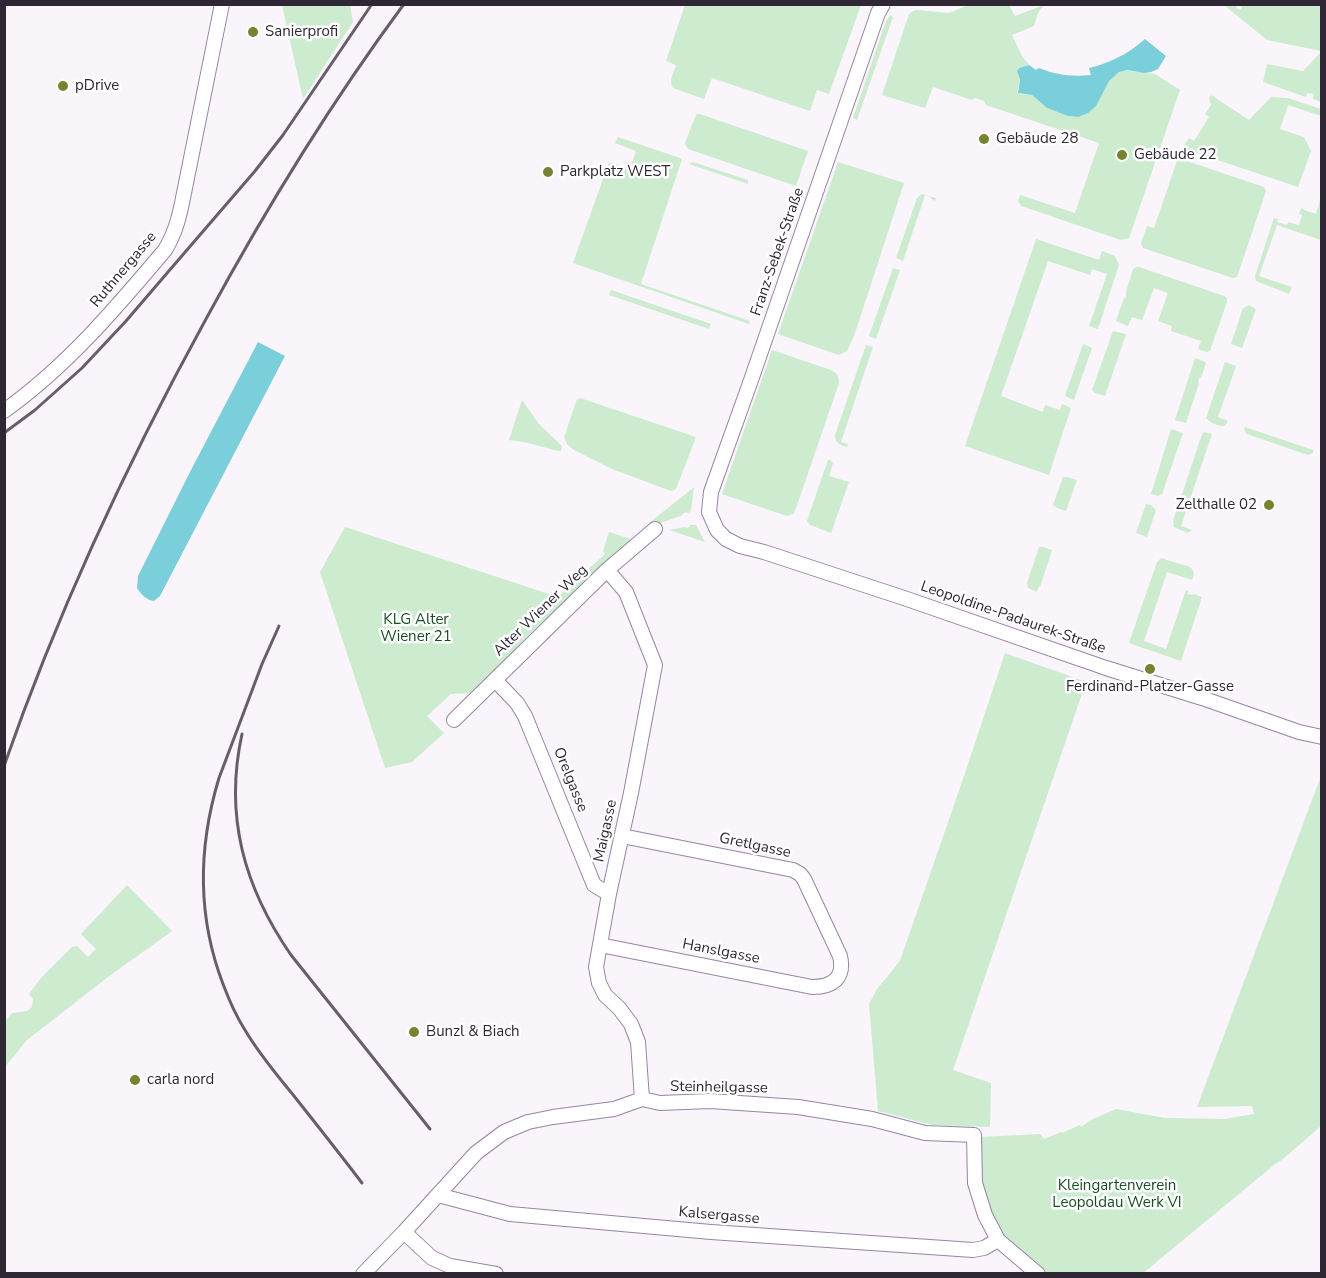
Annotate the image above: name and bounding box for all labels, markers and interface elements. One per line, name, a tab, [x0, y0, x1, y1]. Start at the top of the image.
place label: Sanierprofi	[265, 23, 338, 41]
marker: Sanierprofi	[246, 25, 260, 39]
place label: pDrive	[75, 77, 119, 95]
marker: pDrive	[56, 79, 70, 93]
place label: Gebäude 28	[996, 130, 1079, 148]
marker: Gebäude 28	[977, 132, 991, 146]
place label: Gebäude 22	[1134, 146, 1217, 164]
marker: Gebäude 22	[1115, 148, 1129, 162]
place label: Parkplatz WEST	[560, 163, 670, 181]
marker: Parkplatz WEST	[541, 165, 555, 179]
street label: Franz-Sebek-Straße	[748, 186, 808, 318]
street label: Ruthnergasse	[87, 229, 161, 311]
place label: Zelthalle 02	[1176, 496, 1257, 514]
marker: Zelthalle 02	[1262, 498, 1276, 512]
street label: Alter Wiener Weg	[490, 562, 592, 660]
street label: Leopoldine-Padaurek-Straße	[918, 578, 1108, 658]
park label: KLG Alter Wiener 21	[380, 611, 452, 646]
marker: Ferdinand-Platzer-Gasse	[1143, 662, 1157, 676]
place label: Ferdinand-Platzer-Gasse	[1066, 678, 1234, 696]
street label: Orelgasse	[549, 745, 591, 815]
street label: Maigasse	[591, 798, 621, 864]
street label: Gretlgasse	[717, 830, 793, 862]
street label: Hanslgasse	[681, 936, 761, 968]
place label: Bunzl & Biach	[426, 1023, 520, 1041]
marker: Bunzl & Biach	[407, 1025, 421, 1039]
place label: carla nord	[147, 1071, 214, 1089]
marker: carla nord	[128, 1073, 142, 1087]
street label: Steinheilgasse	[670, 1078, 768, 1098]
park label: Kleingartenverein Leopoldau Werk VI	[1052, 1177, 1182, 1212]
street label: Kalsergasse	[678, 1203, 760, 1229]

